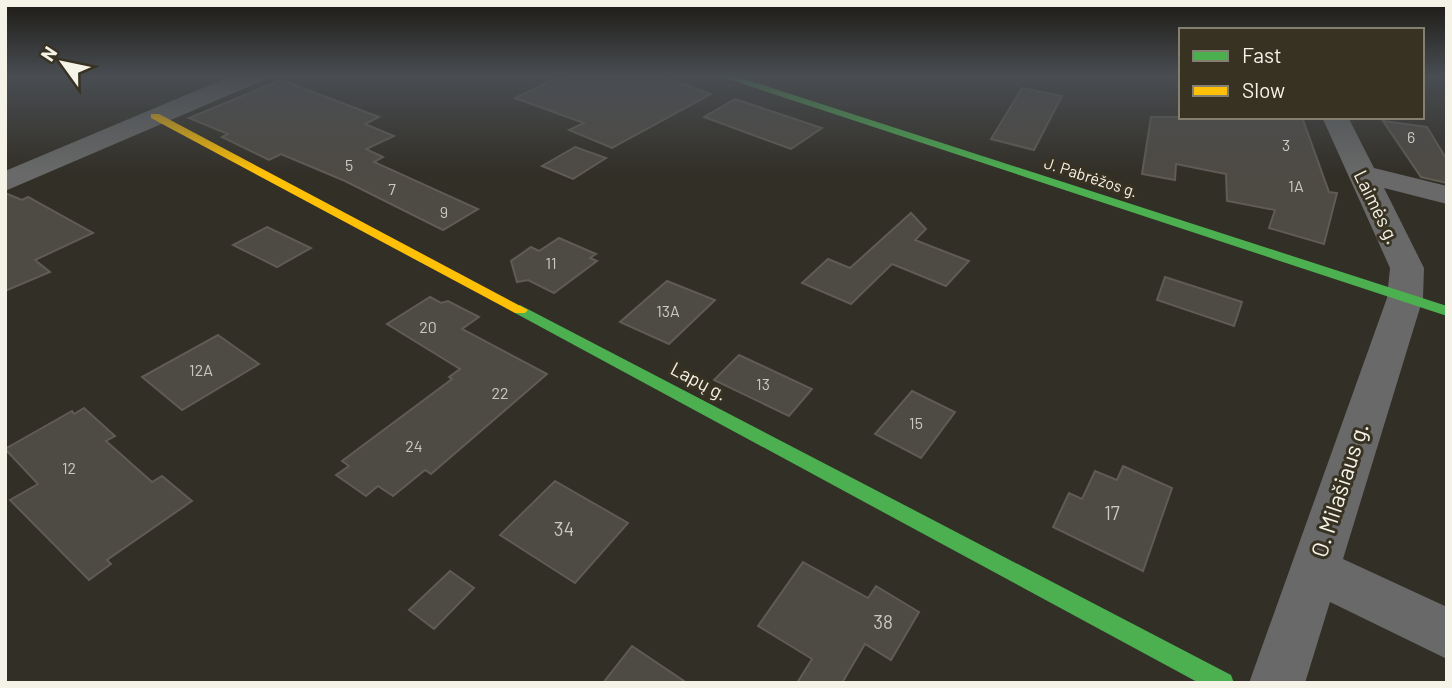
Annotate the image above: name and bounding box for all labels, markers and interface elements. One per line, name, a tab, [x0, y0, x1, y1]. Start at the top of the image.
north arrow	[28, 28, 98, 98]
legend	[1179, 28, 1424, 119]
text: N	[35, 42, 61, 65]
text: Fast	[1242, 42, 1282, 67]
text: Slow	[1242, 77, 1285, 102]
house number: 6	[1407, 127, 1415, 146]
house number: 3	[1282, 135, 1290, 154]
street label: J. Pabrėžos g.	[1042, 152, 1140, 201]
house number: 5	[345, 155, 353, 174]
street label: Laimės g.	[1350, 166, 1405, 247]
house number: 1A	[1288, 176, 1304, 195]
house number: 7	[388, 179, 396, 198]
house number: 9	[440, 202, 448, 221]
house number: 11	[545, 253, 557, 272]
house number: 13A	[656, 301, 680, 320]
house number: 20	[419, 317, 437, 336]
street label: Lapų g.	[667, 356, 731, 405]
house number: 12A	[189, 360, 213, 379]
house number: 13	[756, 374, 770, 393]
house number: 22	[491, 383, 509, 402]
house number: 15	[909, 413, 923, 432]
street label: O. Milašiaus g.	[1304, 419, 1374, 561]
house number: 24	[405, 436, 423, 455]
house number: 12	[62, 458, 76, 477]
house number: 17	[1104, 501, 1120, 524]
house number: 34	[554, 517, 574, 540]
house number: 38	[873, 610, 893, 633]

